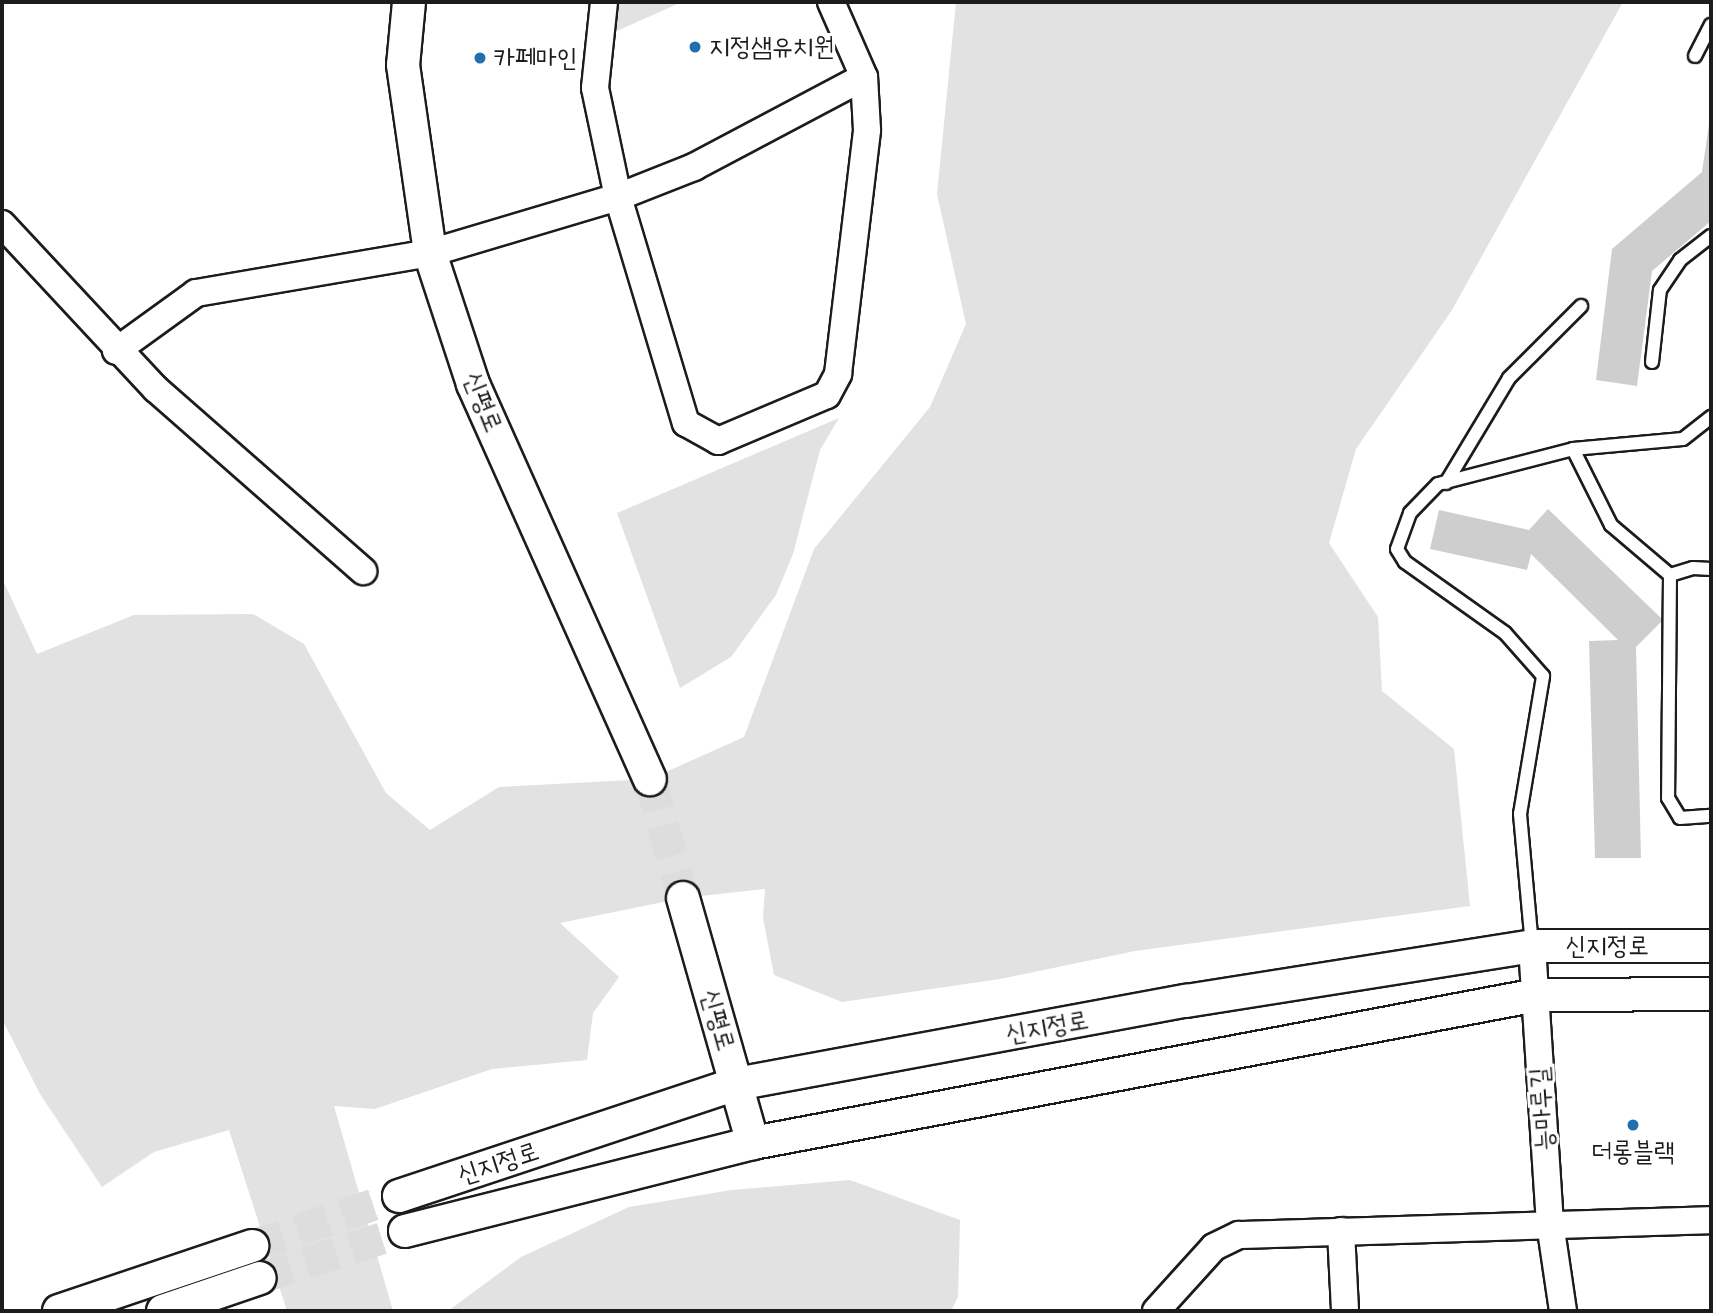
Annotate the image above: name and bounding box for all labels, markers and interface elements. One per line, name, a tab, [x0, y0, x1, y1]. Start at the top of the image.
place label: 지정샘유치원	[709, 31, 835, 63]
marker: 지정샘유치원	[687, 39, 703, 55]
place label: 카페마인	[494, 42, 578, 74]
marker: 카페마인	[472, 50, 488, 66]
street label: 신평로	[457, 367, 509, 437]
street label: 신지정로	[1565, 930, 1649, 962]
street label: 신평로	[694, 986, 742, 1054]
street label: 신지정로	[1003, 1004, 1091, 1050]
street label: 능마루길	[1524, 1066, 1560, 1152]
marker: 더롱블랙	[1625, 1117, 1641, 1133]
street label: 신지정로	[453, 1135, 543, 1191]
place label: 더롱블랙	[1591, 1136, 1675, 1168]

